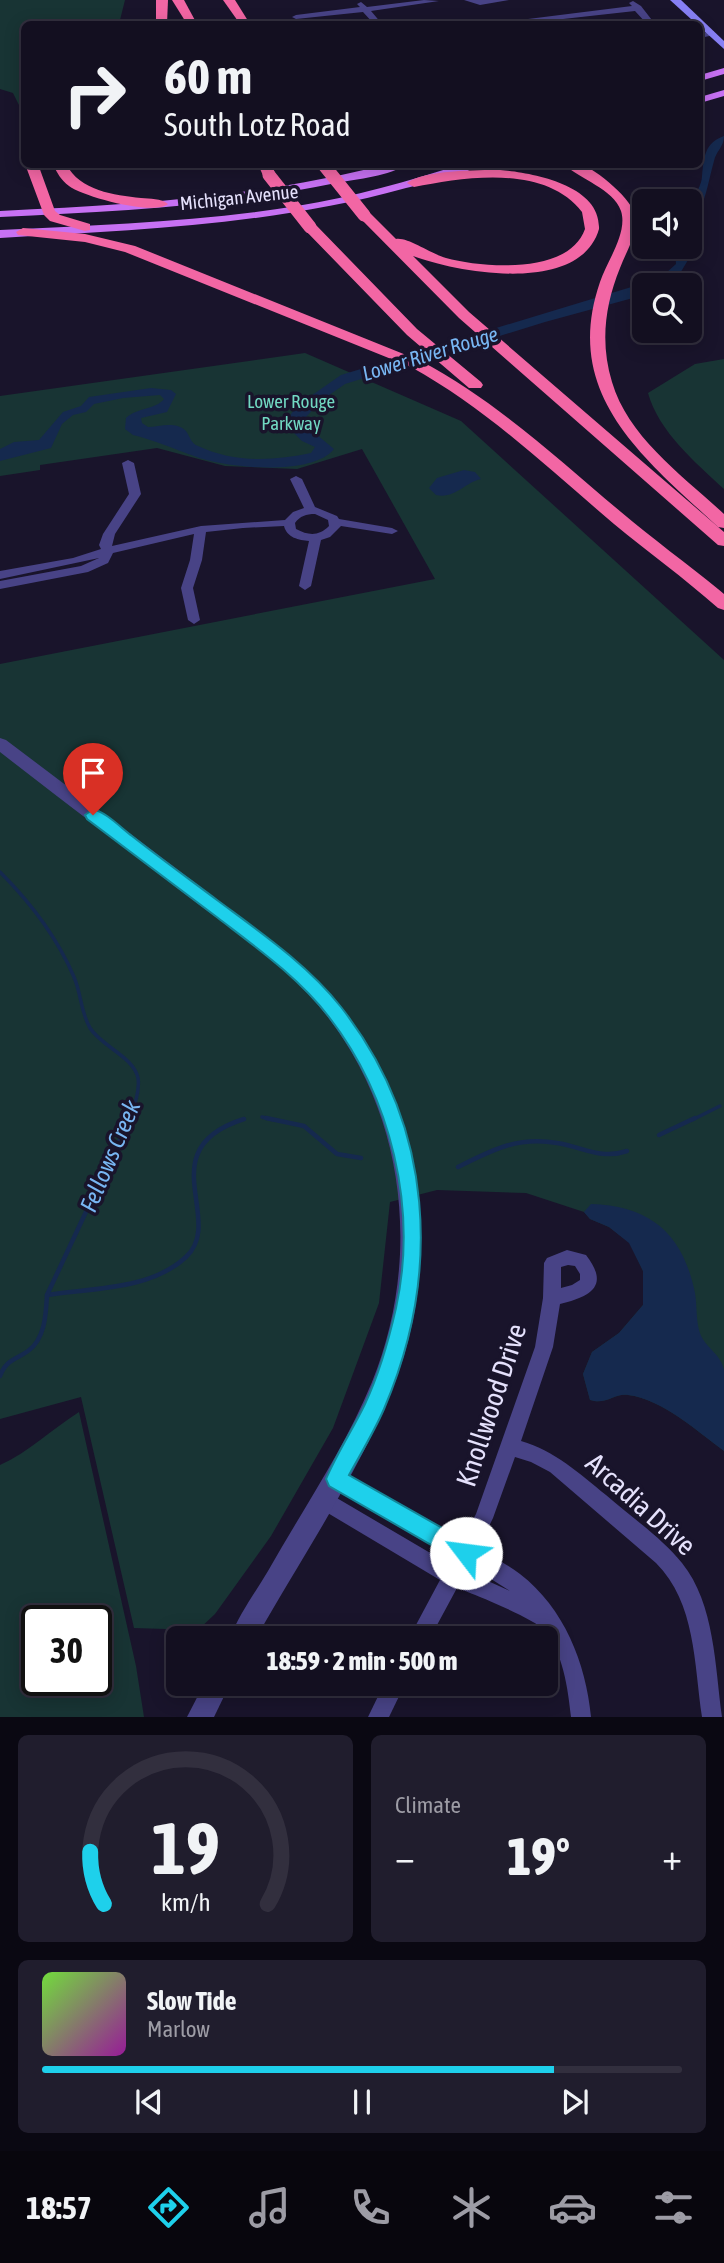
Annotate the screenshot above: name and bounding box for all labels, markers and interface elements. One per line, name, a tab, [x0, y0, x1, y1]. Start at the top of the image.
text: 60 m	[164, 48, 252, 104]
icon: right	[49, 49, 140, 140]
text: South Lotz Road	[164, 106, 351, 143]
street label: Michigan Avenue	[179, 180, 299, 214]
map controls	[632, 189, 702, 343]
button: sound	[632, 189, 702, 259]
button: search	[632, 273, 702, 343]
water label: Lower River Rouge	[359, 321, 501, 385]
park label: Lower Rouge Parkway	[247, 390, 335, 434]
pin	[63, 743, 123, 815]
icon: arrive	[74, 754, 112, 792]
water label: Fellows Creek	[74, 1096, 146, 1216]
street label: Knollwood Drive	[450, 1320, 532, 1490]
street label: Arcadia Drive	[580, 1447, 702, 1561]
position arrow	[429, 1516, 503, 1590]
speed limit sign: 30	[21, 1605, 112, 1696]
text: 18:59 · 2 min · 500 m	[267, 1646, 457, 1676]
text: Climate	[395, 1792, 461, 1818]
text: 19	[151, 1807, 220, 1890]
text: 19°	[507, 1826, 570, 1886]
text: −	[395, 1835, 415, 1878]
text: +	[662, 1835, 682, 1878]
text: km/h	[161, 1888, 210, 1916]
text: Slow Tide	[147, 1986, 237, 2016]
text: Marlow	[147, 2016, 210, 2042]
icon: previous	[130, 2083, 168, 2121]
icon: pause	[343, 2083, 381, 2121]
icon: next	[556, 2083, 594, 2121]
icon: directions	[144, 2183, 193, 2232]
icon: music	[245, 2183, 294, 2232]
icon: phone	[346, 2183, 395, 2232]
icon: climate	[447, 2183, 496, 2232]
icon: car	[548, 2183, 597, 2232]
icon: filters	[649, 2183, 698, 2232]
text: 18:57	[26, 2189, 92, 2226]

